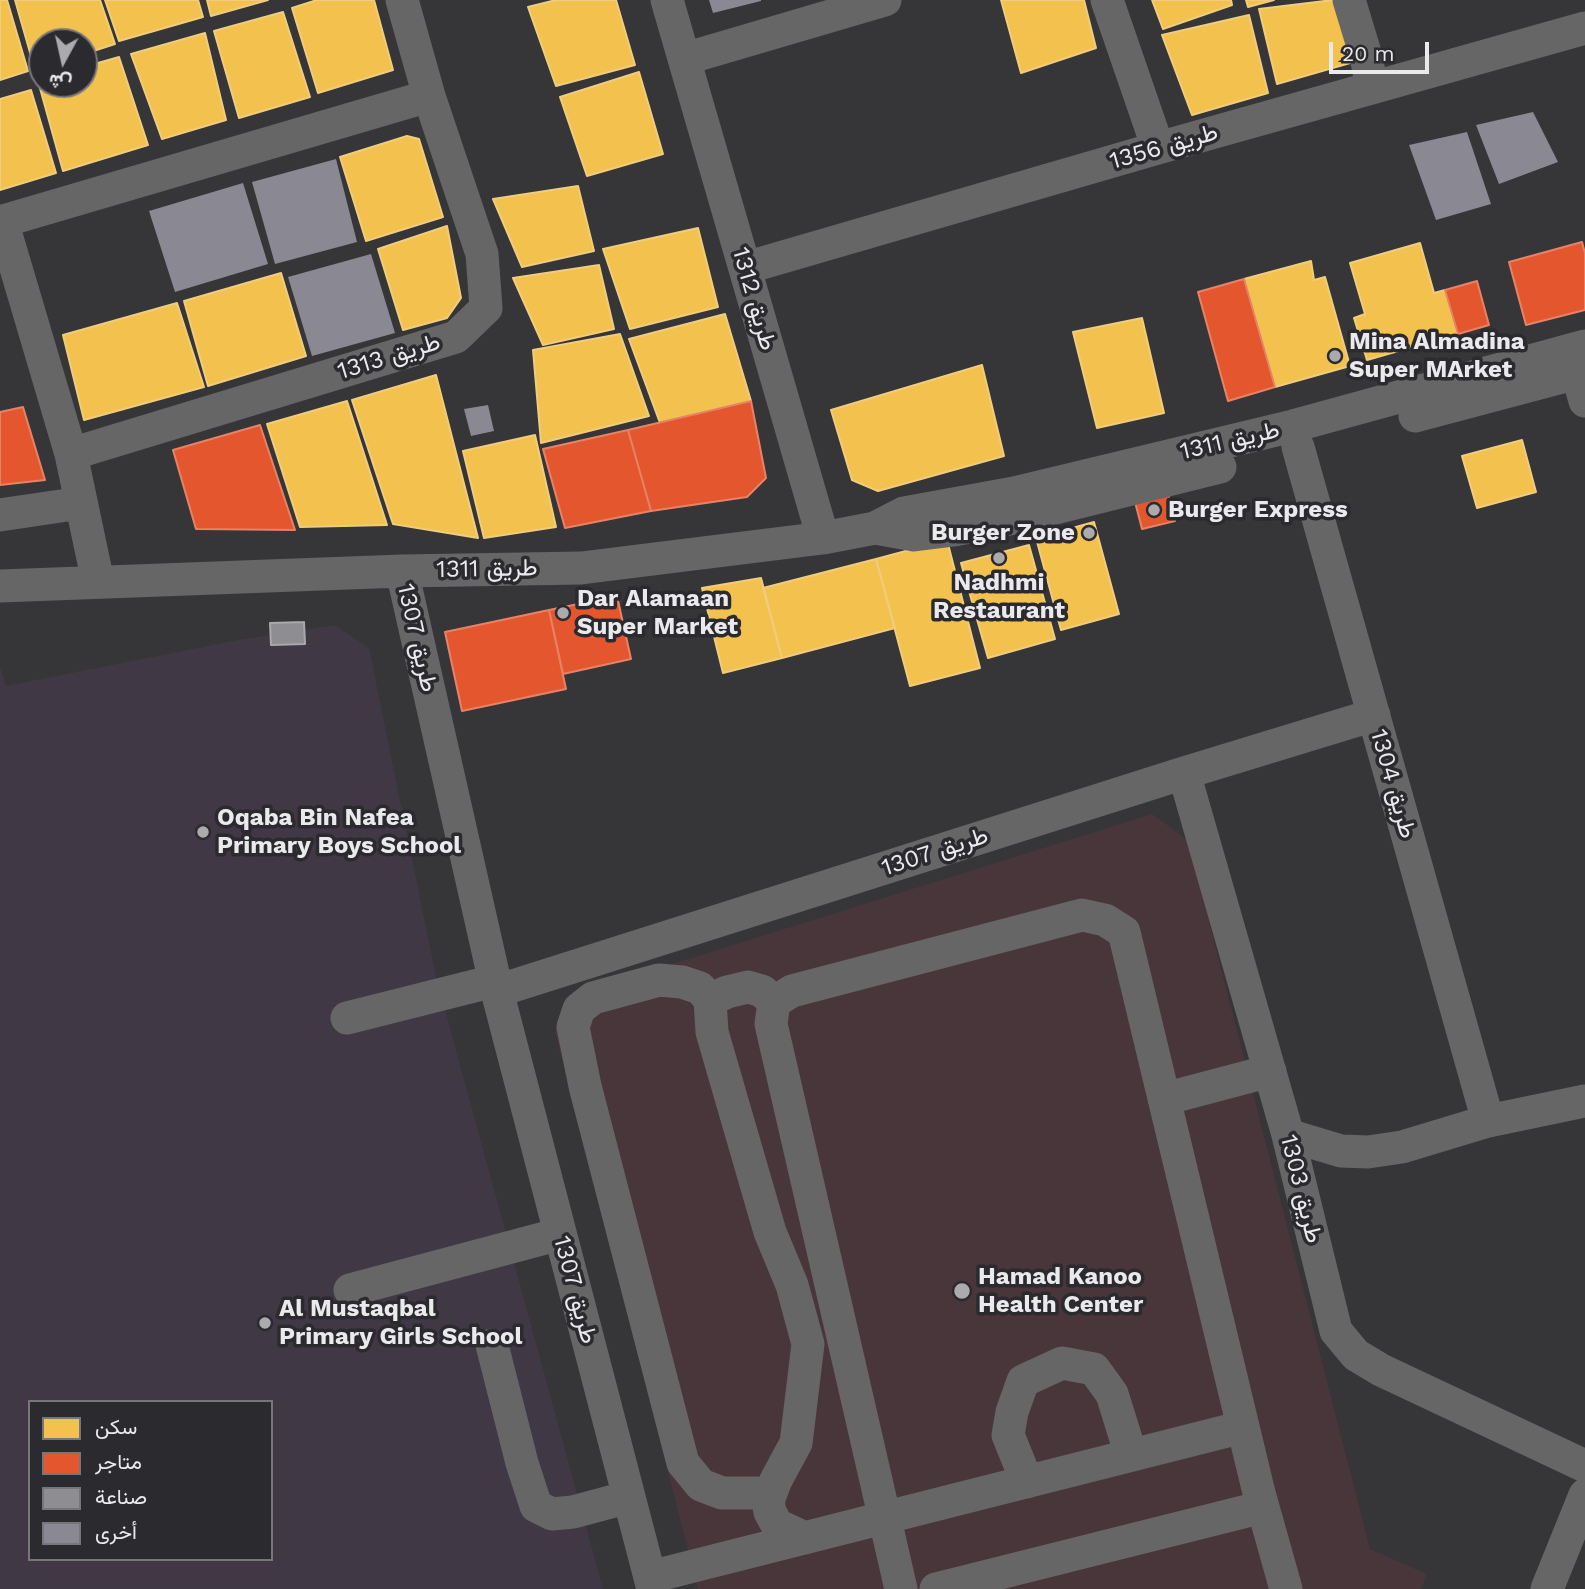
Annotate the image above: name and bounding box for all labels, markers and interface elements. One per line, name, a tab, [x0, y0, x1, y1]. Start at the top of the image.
north arrow	[28, 28, 98, 98]
scale bar	[1333, 28, 1433, 72]
text: 20 m	[1342, 41, 1394, 66]
text: ش	[47, 69, 73, 95]
street label: طريق 1356	[1107, 118, 1221, 176]
street label: طريق 1312	[726, 244, 782, 354]
street label: طريق 1313	[334, 328, 444, 386]
place label: Mina Almadina Super MArket	[1349, 328, 1525, 384]
marker: Mina Almadina Super MArket	[1327, 348, 1343, 364]
street label: طريق 1311	[1177, 416, 1283, 466]
place label: Burger Express	[1168, 496, 1348, 524]
marker: Burger Express	[1146, 502, 1162, 518]
place label: Burger Zone	[931, 519, 1075, 547]
marker: Burger Zone	[1081, 525, 1097, 541]
marker: Nadhmi Restaurant	[991, 550, 1007, 566]
street label: طريق 1311	[436, 554, 538, 584]
place label: Nadhmi Restaurant	[933, 569, 1065, 625]
street label: طريق 1307	[391, 581, 443, 695]
place label: Dar Alamaan Super Market	[577, 585, 738, 641]
marker: Dar Alamaan Super Market	[555, 605, 571, 621]
street label: طريق 1304	[1364, 726, 1422, 842]
place label: Oqaba Bin Nafea Primary Boys School	[217, 804, 461, 860]
street label: طريق 1307	[878, 821, 992, 883]
marker: Oqaba Bin Nafea Primary Boys School	[195, 824, 211, 840]
street label: طريق 1303	[1274, 1132, 1328, 1246]
street label: طريق 1307	[547, 1233, 603, 1347]
place label: Hamad Kanoo Health Center	[978, 1263, 1143, 1319]
marker: Hamad Kanoo Health Center	[952, 1281, 972, 1301]
place label: Al Mustaqbal Primary Girls School	[279, 1295, 522, 1351]
marker: Al Mustaqbal Primary Girls School	[257, 1315, 273, 1331]
legend	[28, 1400, 273, 1561]
text: سكن	[95, 1414, 137, 1439]
text: متاجر	[95, 1449, 142, 1474]
text: صناعة	[95, 1484, 147, 1509]
text: أخرى	[95, 1519, 137, 1544]

